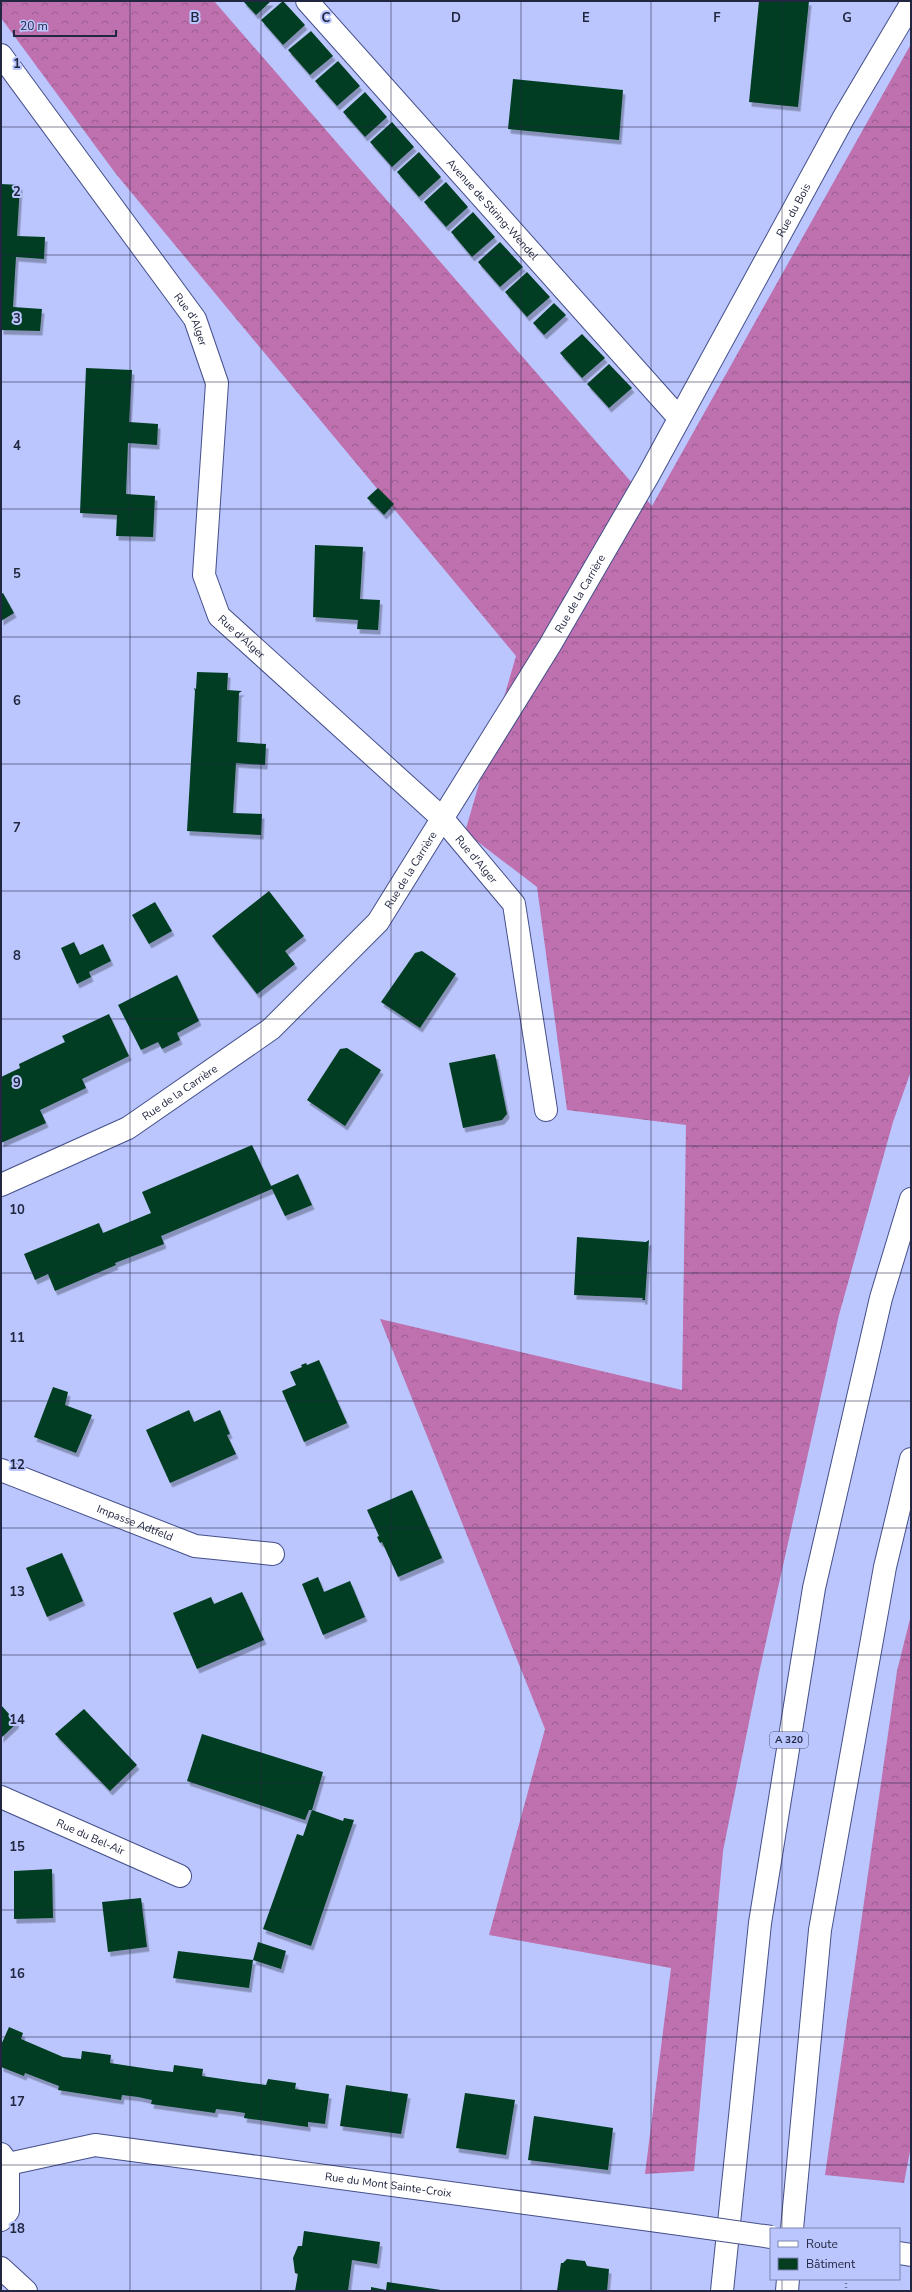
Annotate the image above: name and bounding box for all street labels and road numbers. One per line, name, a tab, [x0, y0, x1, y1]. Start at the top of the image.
street label: Avenue de Stiring-Wendel	[444, 155, 542, 264]
street label: Rue du Bois	[773, 180, 814, 239]
street label: Rue d'Alger	[171, 290, 211, 348]
street label: Rue de la Carrière	[551, 551, 609, 636]
street label: Rue d'Alger	[215, 611, 268, 662]
street label: Rue de la Carrière	[381, 828, 440, 911]
street label: Rue d'Alger	[452, 832, 501, 887]
street label: Rue de la Carrière	[139, 1061, 220, 1124]
street label: Impasse Adtfeld	[95, 1501, 176, 1544]
road number: A 320	[770, 1732, 808, 1748]
street label: Rue du Bel-Air	[54, 1815, 127, 1858]
street label: Rue du Mont Sainte-Croix	[324, 2169, 453, 2201]

